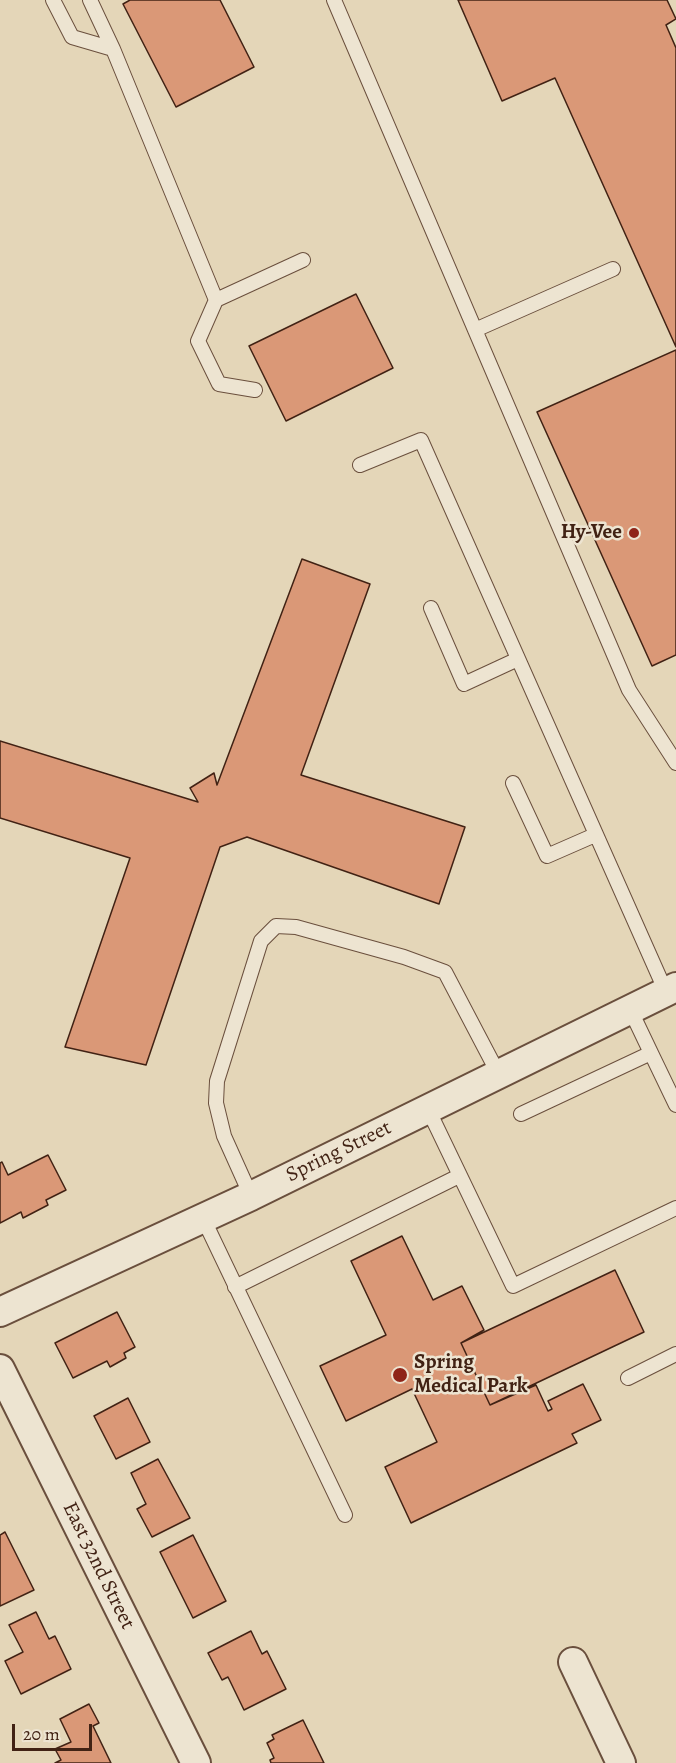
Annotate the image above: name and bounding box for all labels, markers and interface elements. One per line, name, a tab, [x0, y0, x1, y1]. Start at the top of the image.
place label: Hy-Vee	[561, 520, 622, 546]
marker: Hy-Vee	[627, 526, 641, 540]
street label: Spring Street	[282, 1116, 396, 1188]
place label: Spring Medical Park	[414, 1350, 528, 1400]
marker: Spring Medical Park	[391, 1366, 409, 1384]
street label: East 32nd Street	[56, 1498, 140, 1634]
scale bar	[15, 1712, 94, 1750]
text: 20 m	[23, 1722, 60, 1746]

